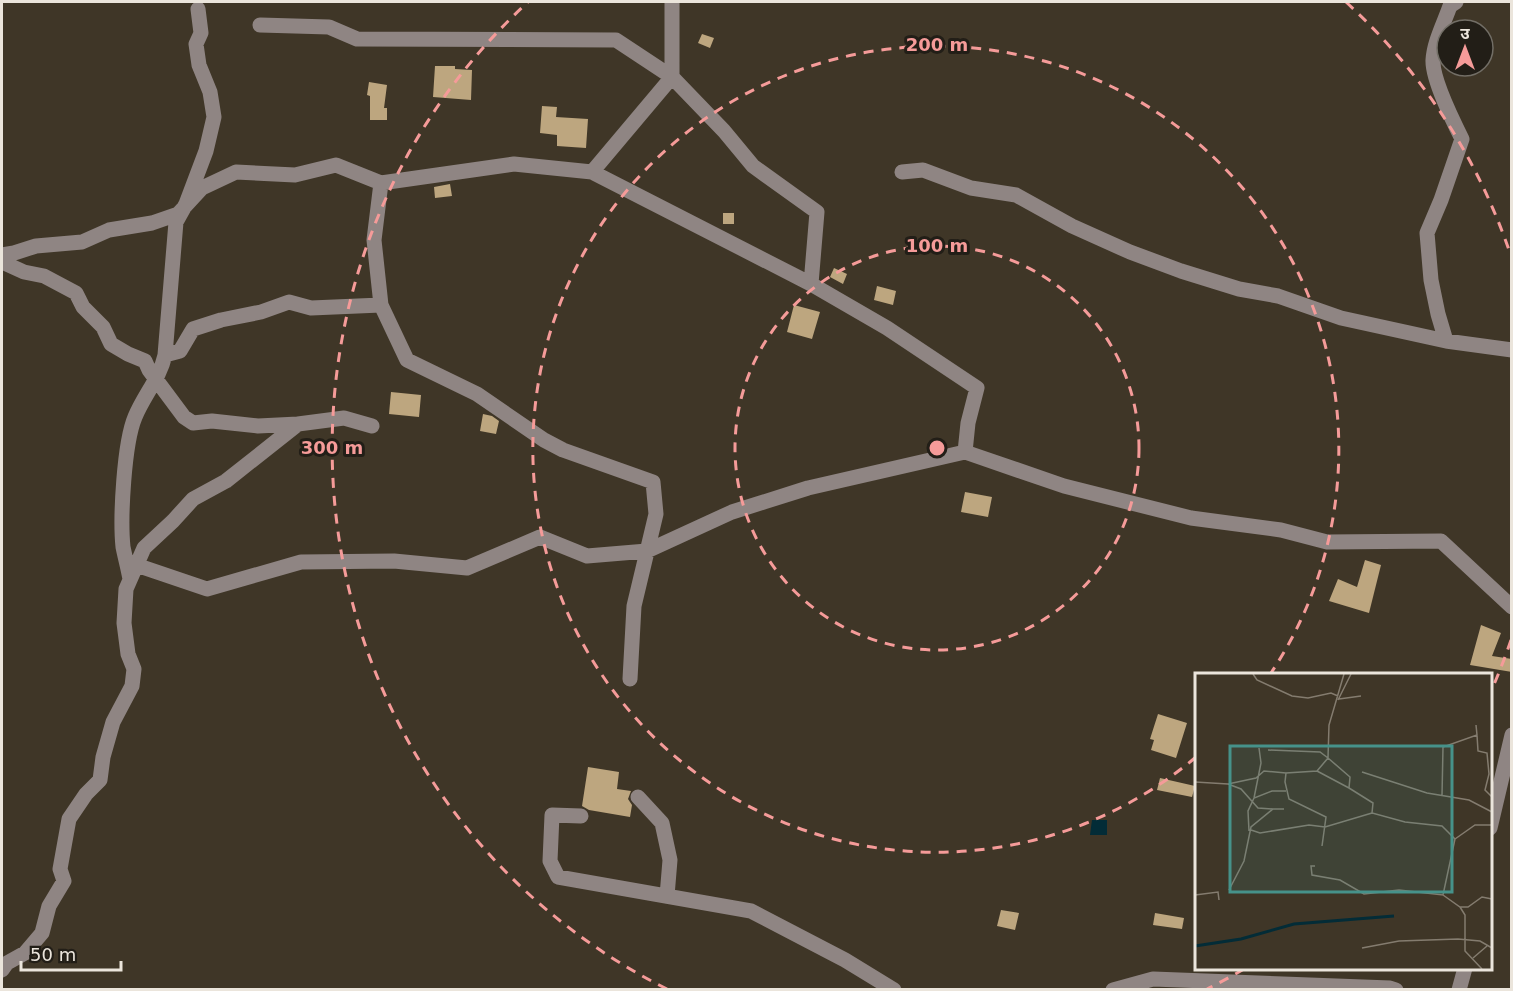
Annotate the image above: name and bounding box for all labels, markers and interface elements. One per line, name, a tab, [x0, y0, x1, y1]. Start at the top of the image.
north arrow	[1435, 18, 1495, 78]
text: उ	[1460, 24, 1470, 43]
text: 200 m	[906, 34, 968, 55]
text: 100 m	[906, 235, 968, 256]
text: 300 m	[301, 437, 363, 458]
centre of rings	[927, 438, 947, 458]
inset map	[1195, 673, 1492, 970]
scale bar	[21, 934, 122, 972]
text: 50 m	[30, 944, 76, 965]

